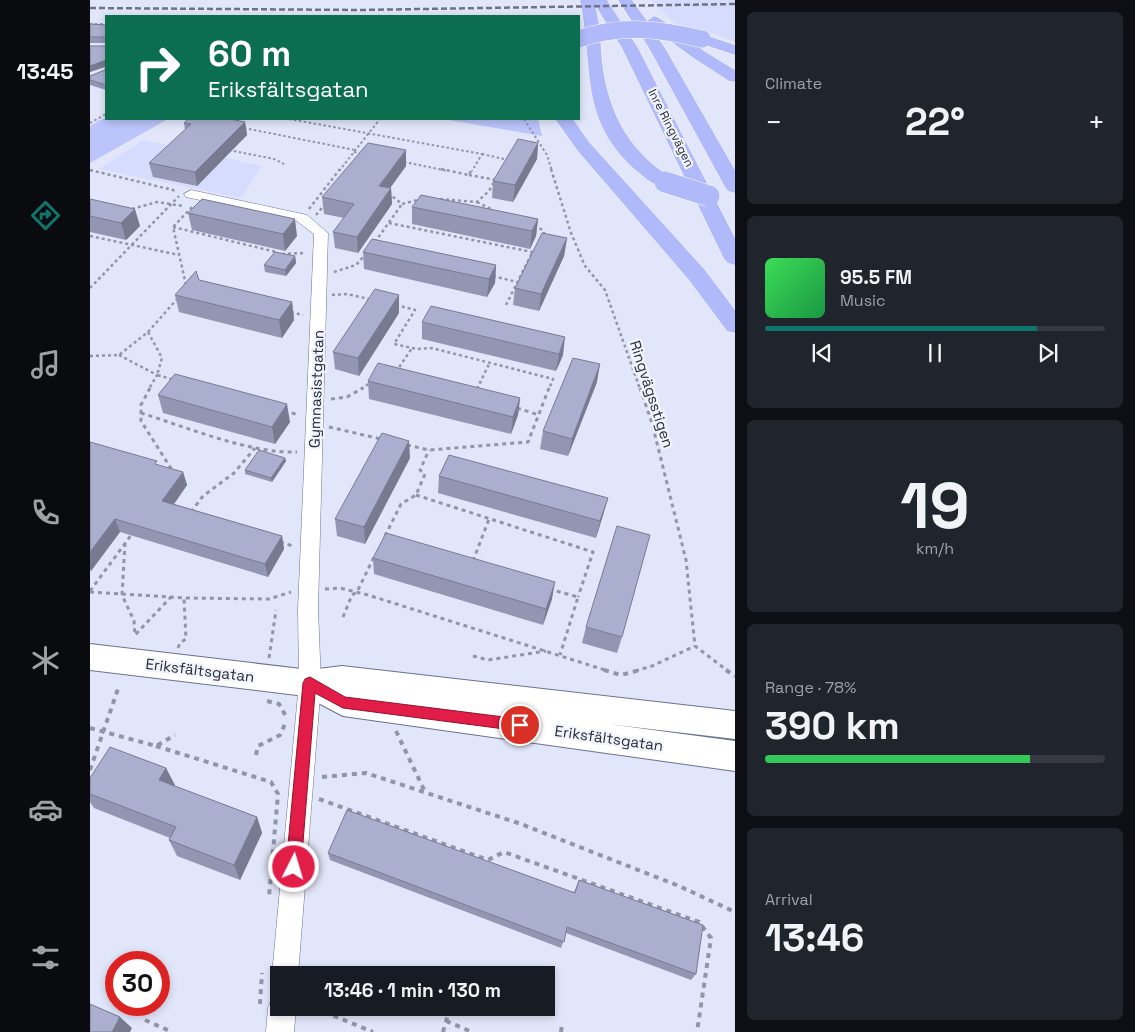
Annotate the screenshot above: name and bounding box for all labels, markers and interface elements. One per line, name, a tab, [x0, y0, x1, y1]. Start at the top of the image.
text: 60 m	[208, 32, 291, 76]
icon: right	[125, 35, 190, 100]
text: 13:45	[16, 57, 74, 85]
text: Climate	[765, 73, 822, 94]
text: Eriksfältsgatan	[208, 75, 369, 103]
street label: Inre Ringvägen	[644, 86, 698, 170]
text: 22°	[905, 98, 965, 146]
text: −	[765, 104, 782, 140]
text: +	[1088, 104, 1105, 140]
icon: directions	[28, 198, 63, 233]
text: 95.5 FM	[840, 265, 912, 290]
text: Music	[840, 290, 886, 311]
street label: Gymnasistgatan	[304, 330, 328, 448]
street label: Ringvägsstigen	[626, 338, 678, 450]
icon: previous	[808, 339, 836, 367]
icon: pause	[921, 339, 949, 367]
icon: next	[1034, 339, 1062, 367]
icon: music	[28, 347, 63, 382]
text: 19	[900, 464, 970, 547]
icon: phone	[28, 495, 63, 530]
text: km/h	[916, 538, 954, 559]
icon: climate	[28, 643, 63, 678]
street label: Eriksfältsgatan	[145, 654, 255, 686]
text: Range · 78%	[765, 677, 856, 698]
text: 390 km	[765, 702, 900, 750]
pin	[499, 704, 541, 746]
icon: arrive	[506, 711, 534, 739]
street label: Eriksfältsgatan	[553, 721, 665, 755]
icon: car	[28, 792, 63, 827]
position arrow	[267, 840, 319, 892]
text: Arrival	[765, 889, 813, 910]
text: 13:46	[765, 914, 864, 962]
icon: filters	[28, 940, 63, 975]
speed limit sign: 30	[105, 951, 170, 1016]
text: 13:46 · 1 min · 130 m	[324, 978, 501, 1003]

